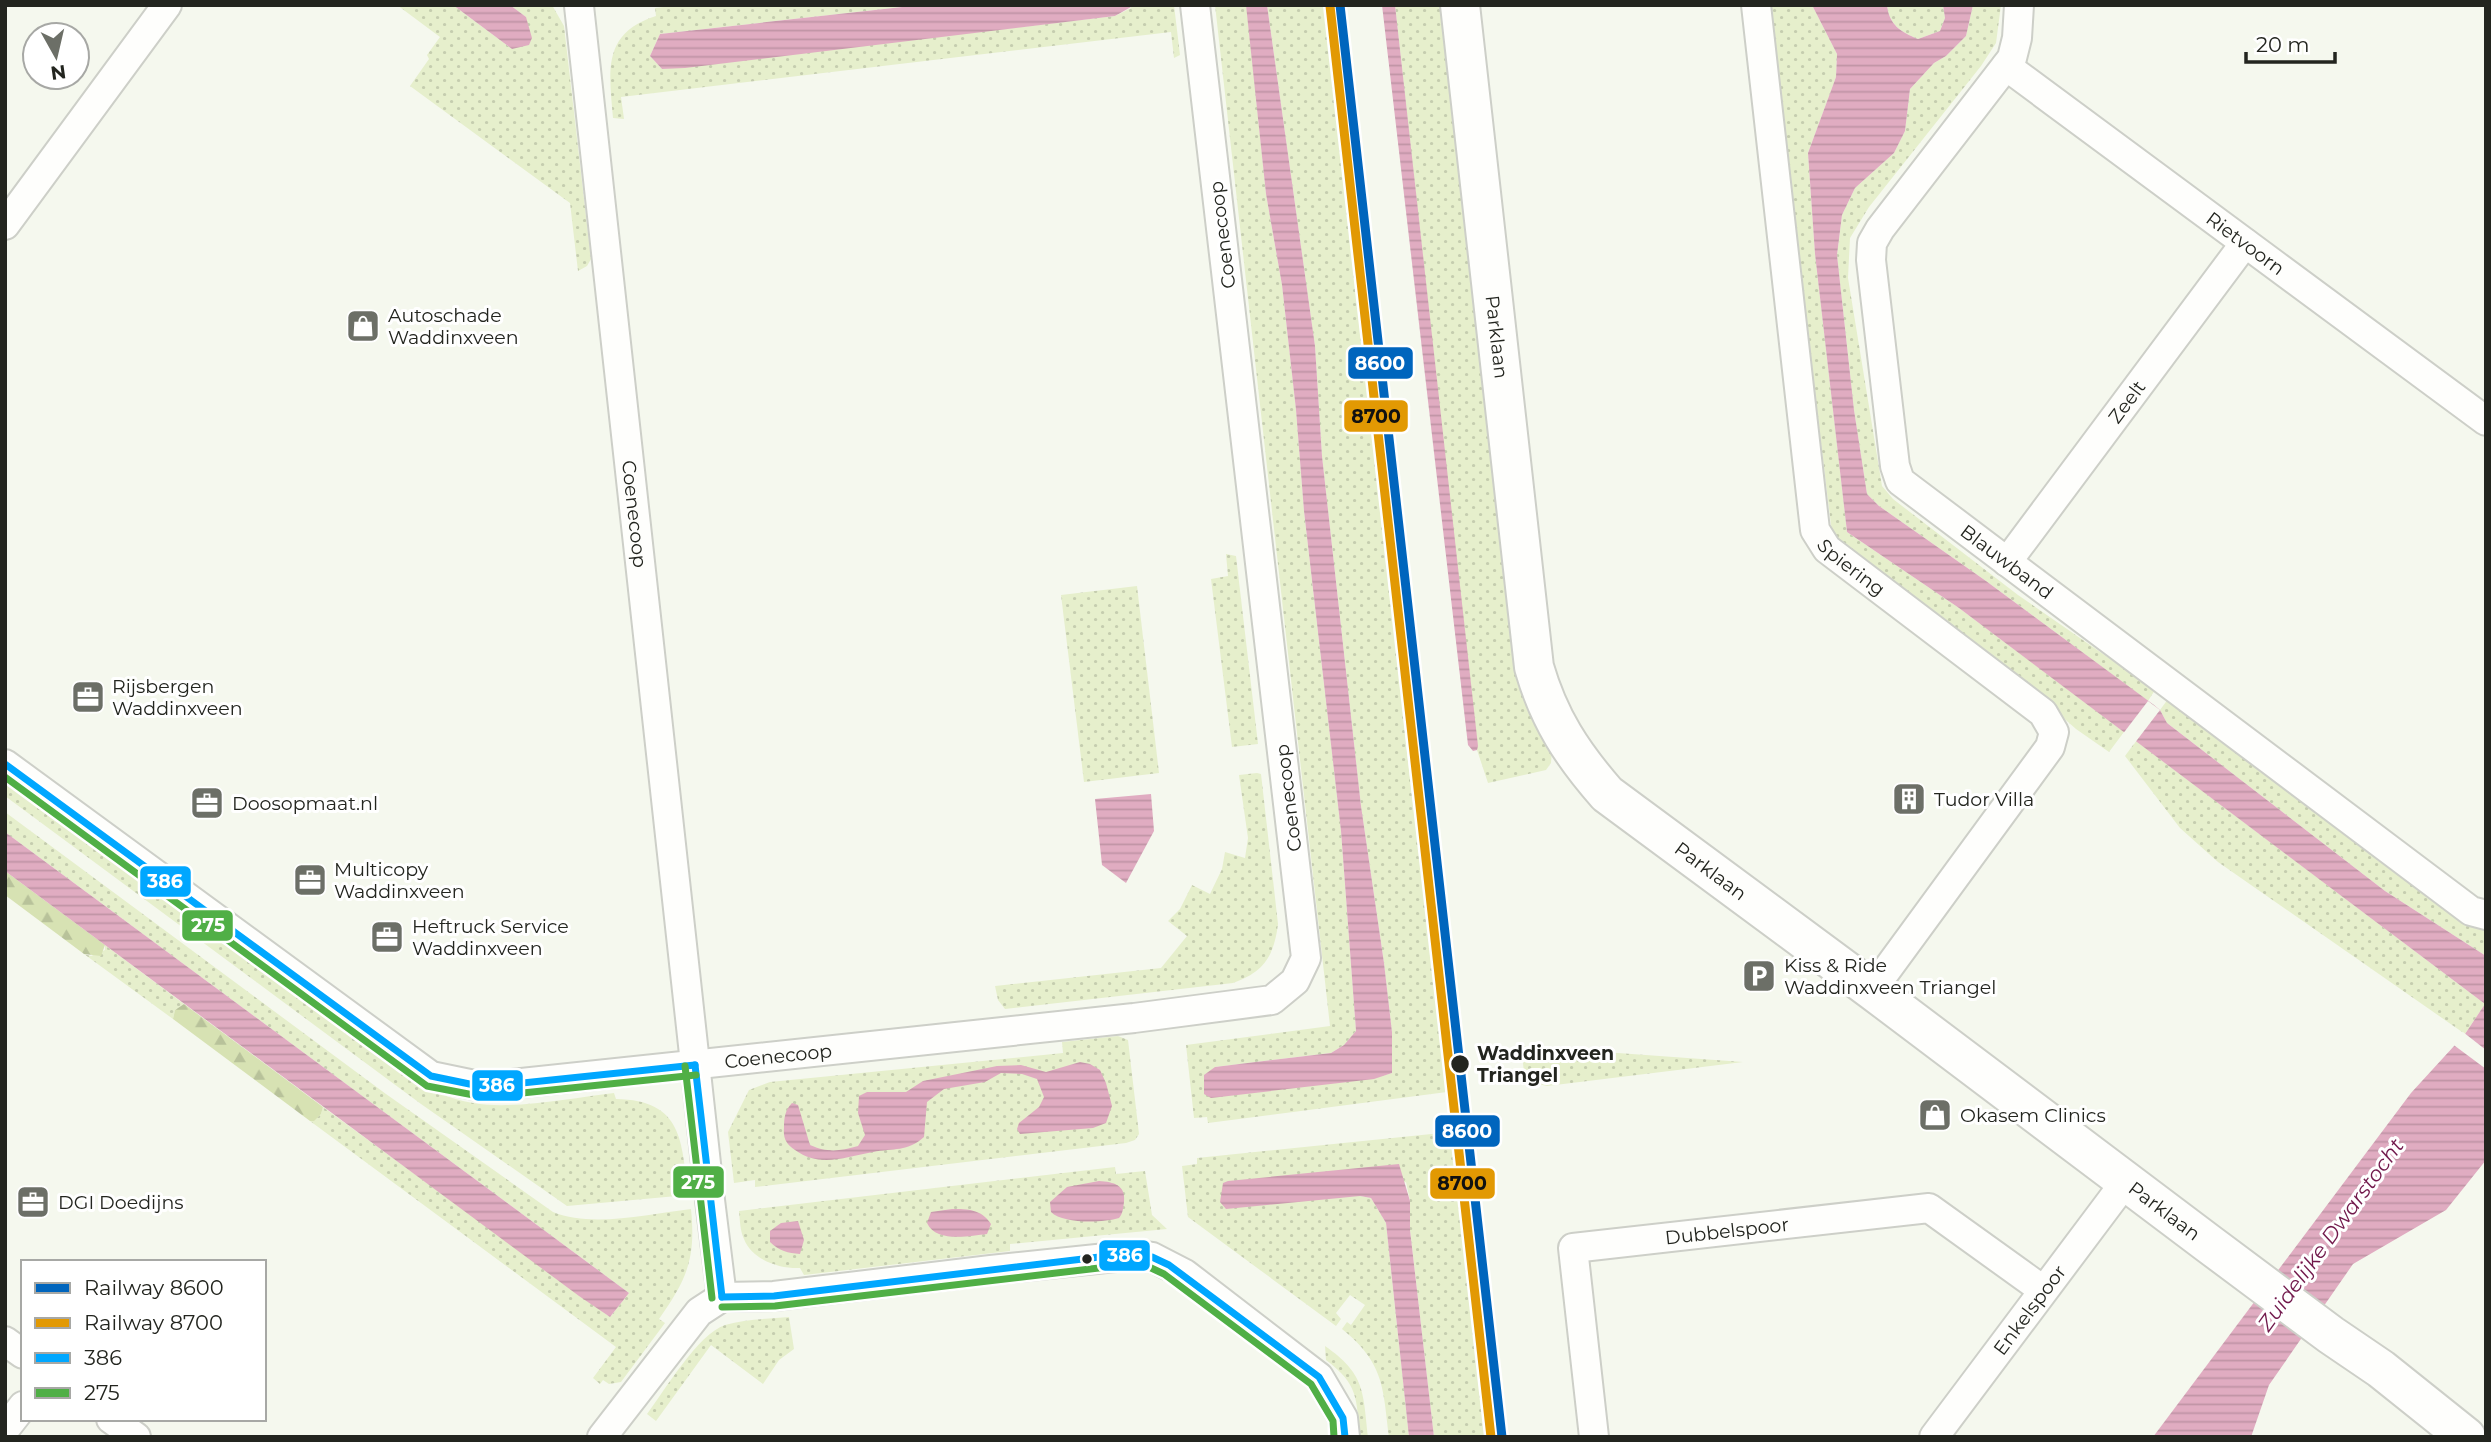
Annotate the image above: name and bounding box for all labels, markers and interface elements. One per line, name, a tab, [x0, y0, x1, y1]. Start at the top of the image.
north arrow	[21, 21, 91, 91]
scale bar	[2246, 21, 2335, 65]
text: 20 m	[2256, 32, 2310, 57]
text: N	[49, 60, 68, 85]
street label: Coenecoop	[1204, 180, 1240, 290]
street label: Rietvoorn	[2201, 207, 2289, 280]
street label: Parklaan	[1481, 294, 1513, 380]
place label: Autoschade Waddinxveen	[388, 304, 519, 349]
shop icon: Autoschade Waddinxveen	[344, 307, 382, 345]
line badge: 8600	[1347, 346, 1414, 380]
text: 8600	[1355, 352, 1405, 375]
street label: Zeelt	[2104, 376, 2151, 428]
line badge: 8700	[1343, 399, 1409, 433]
text: 8700	[1351, 405, 1401, 428]
street label: Coenecoop	[617, 459, 652, 569]
street label: Blauwband	[1956, 520, 2058, 604]
street label: Spiering	[1812, 535, 1889, 601]
place label: Rijsbergen Waddinxveen	[112, 675, 243, 720]
office icon: Rijsbergen Waddinxveen	[69, 678, 107, 716]
street label: Coenecoop	[1270, 743, 1306, 853]
building icon: Tudor Villa	[1890, 780, 1928, 818]
office icon: Doosopmaat.nl	[188, 784, 226, 822]
place label: Tudor Villa	[1934, 788, 2034, 811]
place label: Doosopmaat.nl	[232, 792, 378, 815]
street label: Parklaan	[1670, 837, 1751, 905]
place label: Multicopy Waddinxveen	[334, 858, 465, 903]
office icon: Multicopy Waddinxveen	[291, 861, 329, 899]
line badge: 386	[139, 865, 192, 898]
text: 386	[146, 870, 183, 893]
line badge: 275	[181, 909, 234, 942]
text: 275	[191, 914, 225, 937]
place label: Heftruck Service Waddinxveen	[412, 915, 569, 960]
office icon: Heftruck Service Waddinxveen	[368, 918, 406, 956]
place label: Kiss & Ride Waddinxveen Triangel	[1784, 954, 1996, 999]
parking icon: Kiss & Ride Waddinxveen Triangel	[1740, 957, 1778, 995]
street label: Coenecoop	[723, 1039, 833, 1073]
place label: Waddinxveen Triangel	[1477, 1042, 1614, 1087]
marker: Waddinxveen Triangel	[1449, 1053, 1471, 1075]
line badge: 386	[471, 1069, 524, 1102]
text: 386	[478, 1074, 515, 1097]
shop icon: Okasem Clinics	[1916, 1096, 1954, 1134]
place label: Okasem Clinics	[1960, 1104, 2106, 1127]
line badge: 8600	[1434, 1114, 1501, 1148]
text: 8600	[1442, 1120, 1492, 1143]
water label: Zuidelijke Dwarstocht	[2252, 1133, 2409, 1337]
line badge: 275	[672, 1165, 725, 1199]
line badge: 8700	[1429, 1167, 1496, 1200]
text: 275	[681, 1171, 715, 1194]
text: 8700	[1437, 1172, 1487, 1195]
street label: Parklaan	[2124, 1177, 2205, 1245]
office icon: DGI Doedijns	[14, 1183, 52, 1221]
place label: DGI Doedijns	[58, 1191, 184, 1214]
street label: Dubbelspoor	[1664, 1213, 1790, 1250]
line badge: 386	[1098, 1239, 1151, 1272]
text: 386	[1106, 1244, 1143, 1267]
unlabelled marker	[1080, 1252, 1094, 1266]
legend	[21, 1260, 266, 1421]
street label: Enkelspoor	[1989, 1260, 2071, 1360]
text: Railway 8600	[84, 1275, 224, 1300]
text: Railway 8700	[84, 1310, 223, 1335]
text: 386	[84, 1345, 122, 1370]
text: 275	[84, 1380, 120, 1405]

